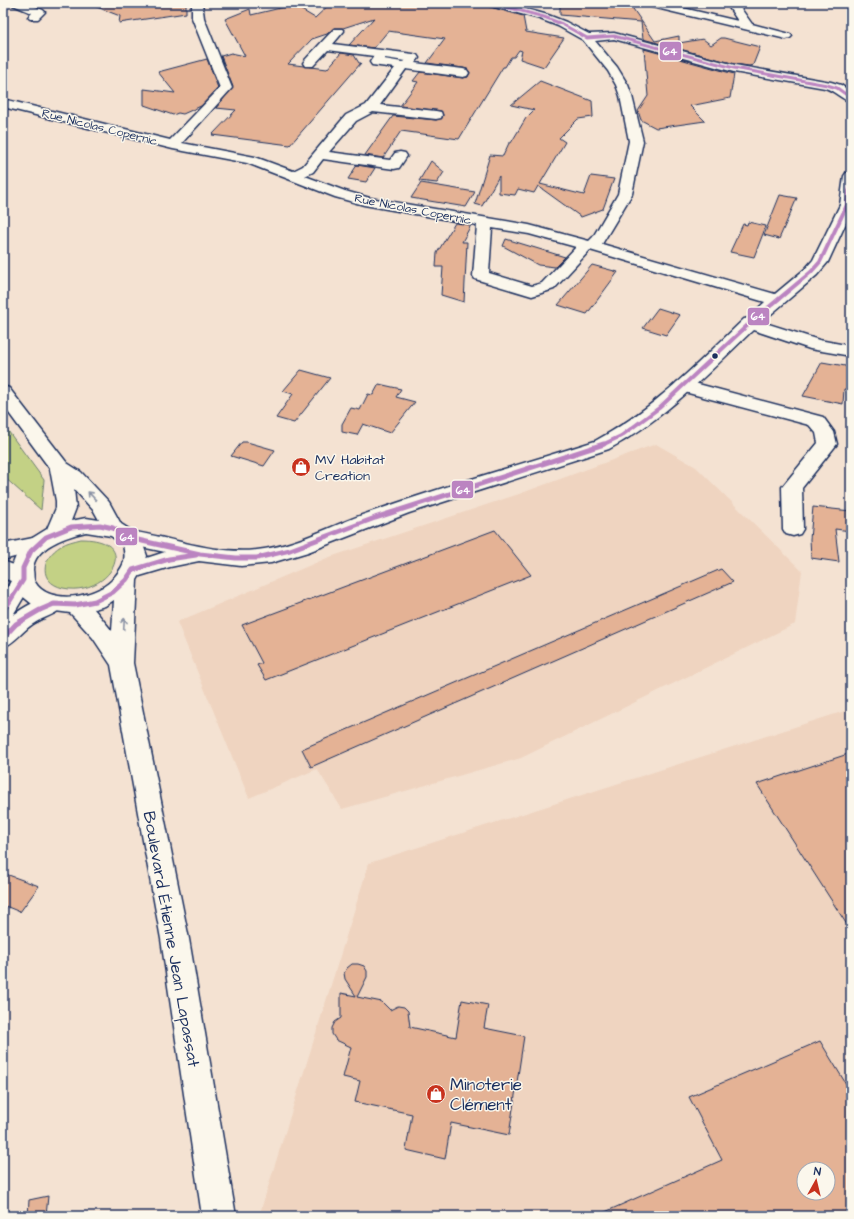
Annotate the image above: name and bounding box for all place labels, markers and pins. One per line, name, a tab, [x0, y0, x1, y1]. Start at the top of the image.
unlabelled marker	[710, 351, 720, 361]
place label: MV Habitat Creation	[315, 450, 385, 486]
shop icon: MV Habitat Creation	[290, 456, 312, 478]
place label: Minoterie Clément	[450, 1073, 522, 1117]
shop icon: Minoterie Clément	[425, 1083, 447, 1105]

